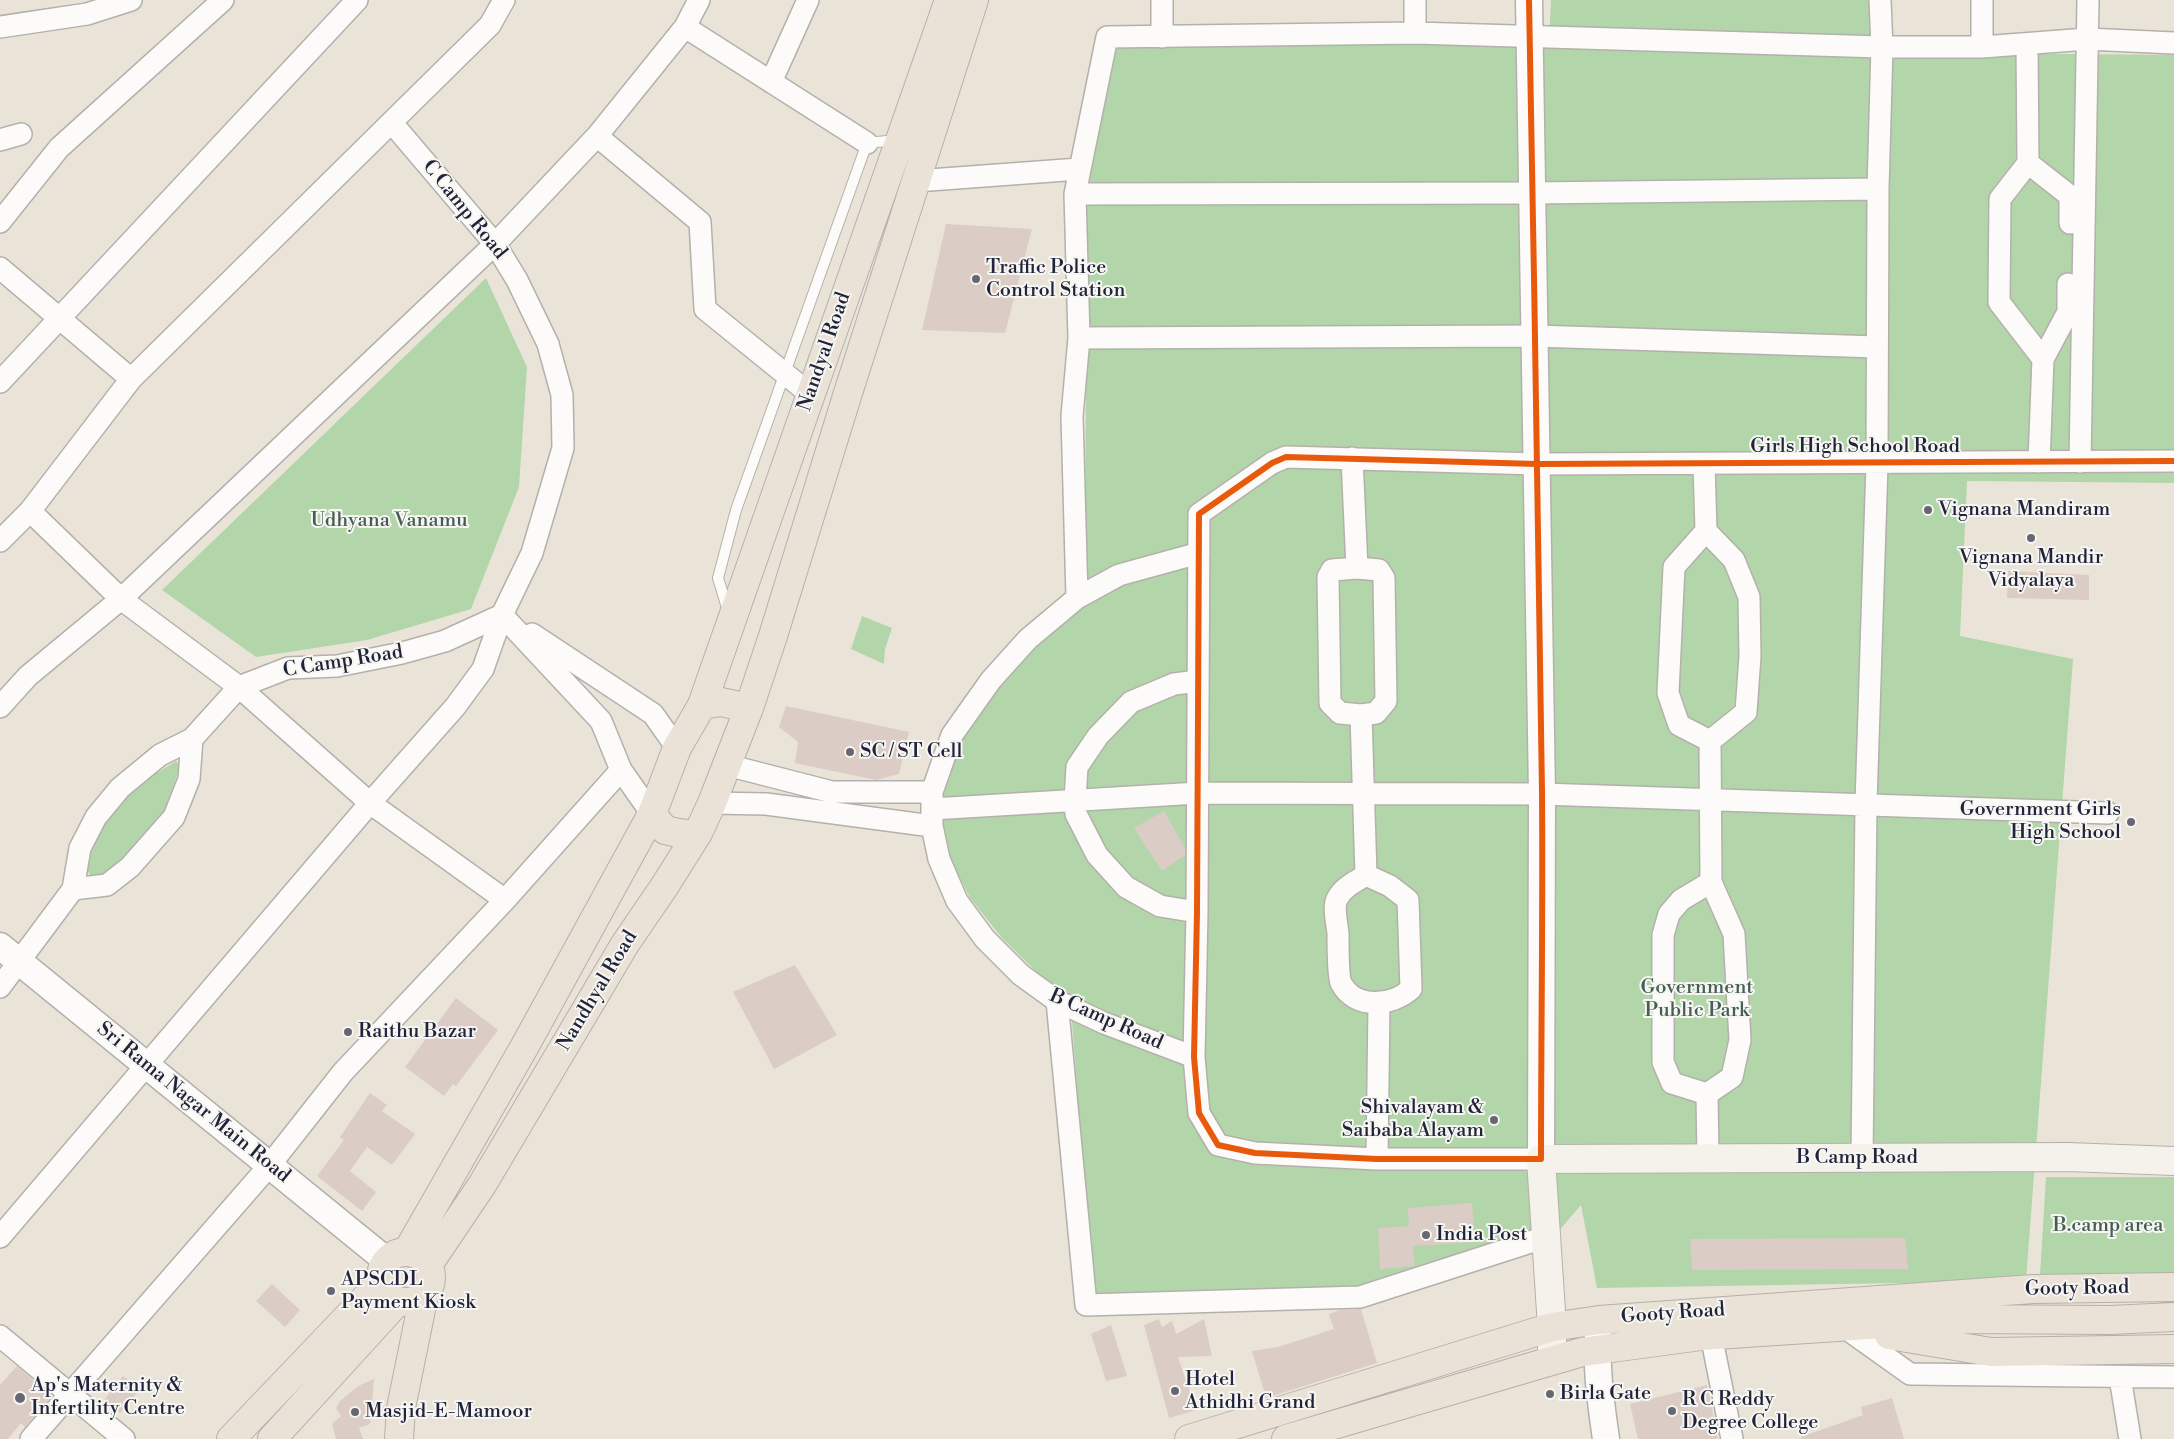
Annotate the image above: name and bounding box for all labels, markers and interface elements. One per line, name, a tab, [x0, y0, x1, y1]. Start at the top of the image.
street label: C Camp Road	[417, 155, 511, 265]
place label: Traffic Police Control Station	[986, 256, 1125, 303]
marker: Traffic Police Control Station	[970, 273, 982, 285]
street label: Nandyal Road	[793, 289, 857, 415]
street label: Girls High School Road	[1750, 435, 1960, 459]
place label: Vignana Mandiram	[1938, 498, 2110, 522]
marker: Vignana Mandiram	[1922, 504, 1934, 516]
park label: Udhyana Vanamu	[310, 509, 468, 533]
marker: Vignana Mandir Vidyalaya	[2025, 532, 2037, 544]
place label: Vignana Mandir Vidyalaya	[1959, 546, 2103, 593]
street label: C Camp Road	[281, 641, 405, 683]
place label: SC / ST Cell	[860, 740, 962, 764]
marker: SC / ST Cell	[844, 746, 856, 758]
place label: Government Girls High School	[1960, 798, 2121, 845]
marker: Government Girls High School	[2125, 816, 2137, 828]
street label: Nandhyal Road	[553, 927, 643, 1055]
park label: Government Public Park	[1641, 976, 1753, 1023]
street label: B Camp Road	[1046, 984, 1166, 1056]
street label: Sri Rama Nagar Main Road	[91, 1017, 295, 1189]
place label: Raithu Bazar	[358, 1020, 476, 1044]
marker: Raithu Bazar	[342, 1026, 354, 1038]
place label: Shivalayam & Saibaba Alayam	[1342, 1096, 1484, 1143]
marker: Shivalayam & Saibaba Alayam	[1488, 1114, 1500, 1126]
street label: B Camp Road	[1796, 1146, 1918, 1170]
park label: B.camp area	[2053, 1214, 2163, 1238]
place label: India Post	[1436, 1223, 1527, 1247]
marker: India Post	[1420, 1229, 1432, 1241]
place label: APSCDL Payment Kiosk	[341, 1268, 476, 1315]
street label: Gooty Road	[2025, 1276, 2129, 1302]
marker: APSCDL Payment Kiosk	[325, 1285, 337, 1297]
street label: Gooty Road	[1620, 1298, 1726, 1330]
place label: Hotel Athidhi Grand	[1185, 1368, 1315, 1415]
place label: Ap's Maternity & Infertility Centre	[31, 1374, 185, 1421]
place label: Birla Gate	[1560, 1382, 1651, 1406]
marker: Hotel Athidhi Grand	[1169, 1385, 1181, 1397]
marker: Birla Gate	[1544, 1388, 1556, 1400]
place label: R C Reddy Degree College	[1682, 1388, 1818, 1435]
marker: Ap's Maternity & Infertility Centre	[13, 1391, 27, 1405]
place label: Masjid-E-Mamoor	[365, 1400, 532, 1424]
marker: R C Reddy Degree College	[1666, 1405, 1678, 1417]
marker: Masjid-E-Mamoor	[349, 1406, 361, 1418]

